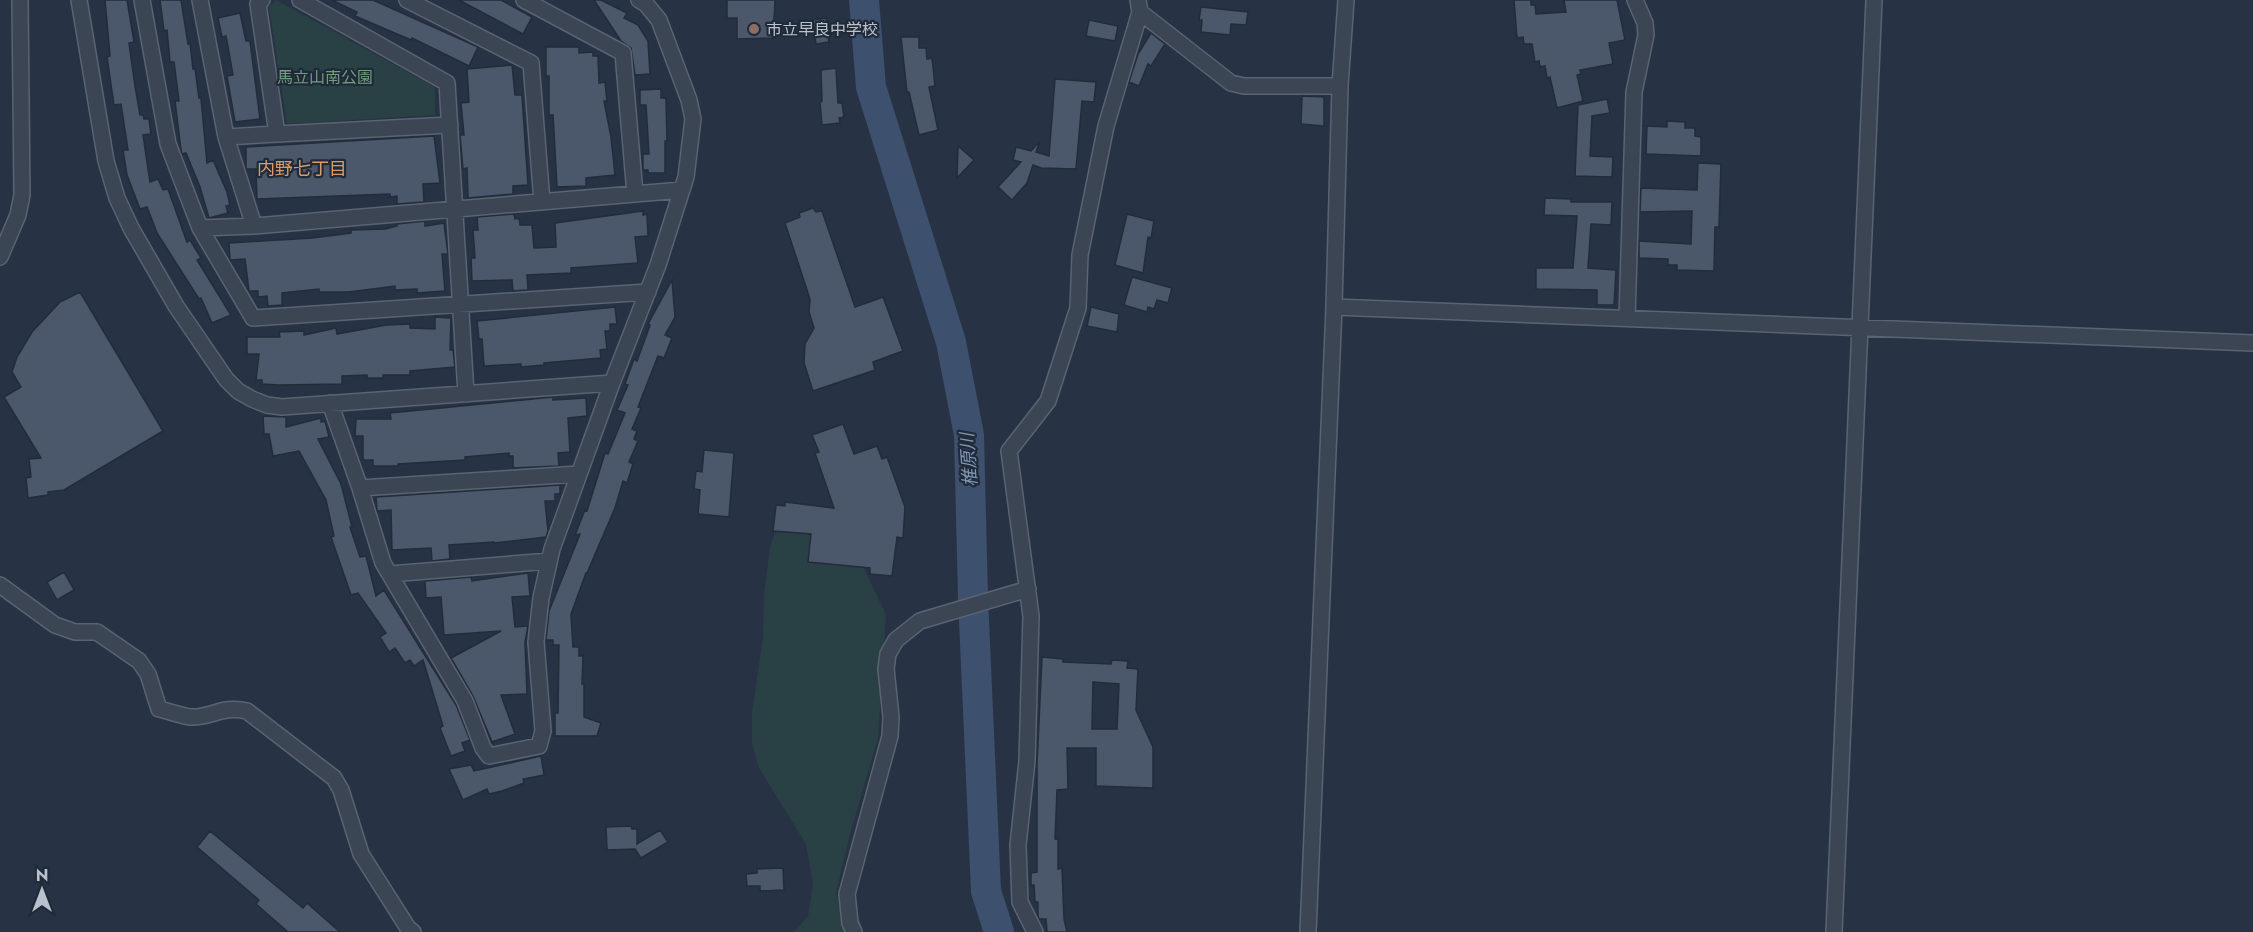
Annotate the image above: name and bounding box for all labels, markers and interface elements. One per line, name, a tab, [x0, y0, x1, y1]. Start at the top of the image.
place label: 市立早良中学校	[766, 18, 878, 41]
marker: 市立早良中学校	[747, 22, 761, 36]
park label: 馬立山南公園	[277, 66, 373, 89]
district label: 内野七丁目	[257, 156, 347, 182]
water label: 椎原川	[954, 430, 984, 488]
north arrow	[12, 860, 72, 920]
text: N	[36, 864, 48, 887]

